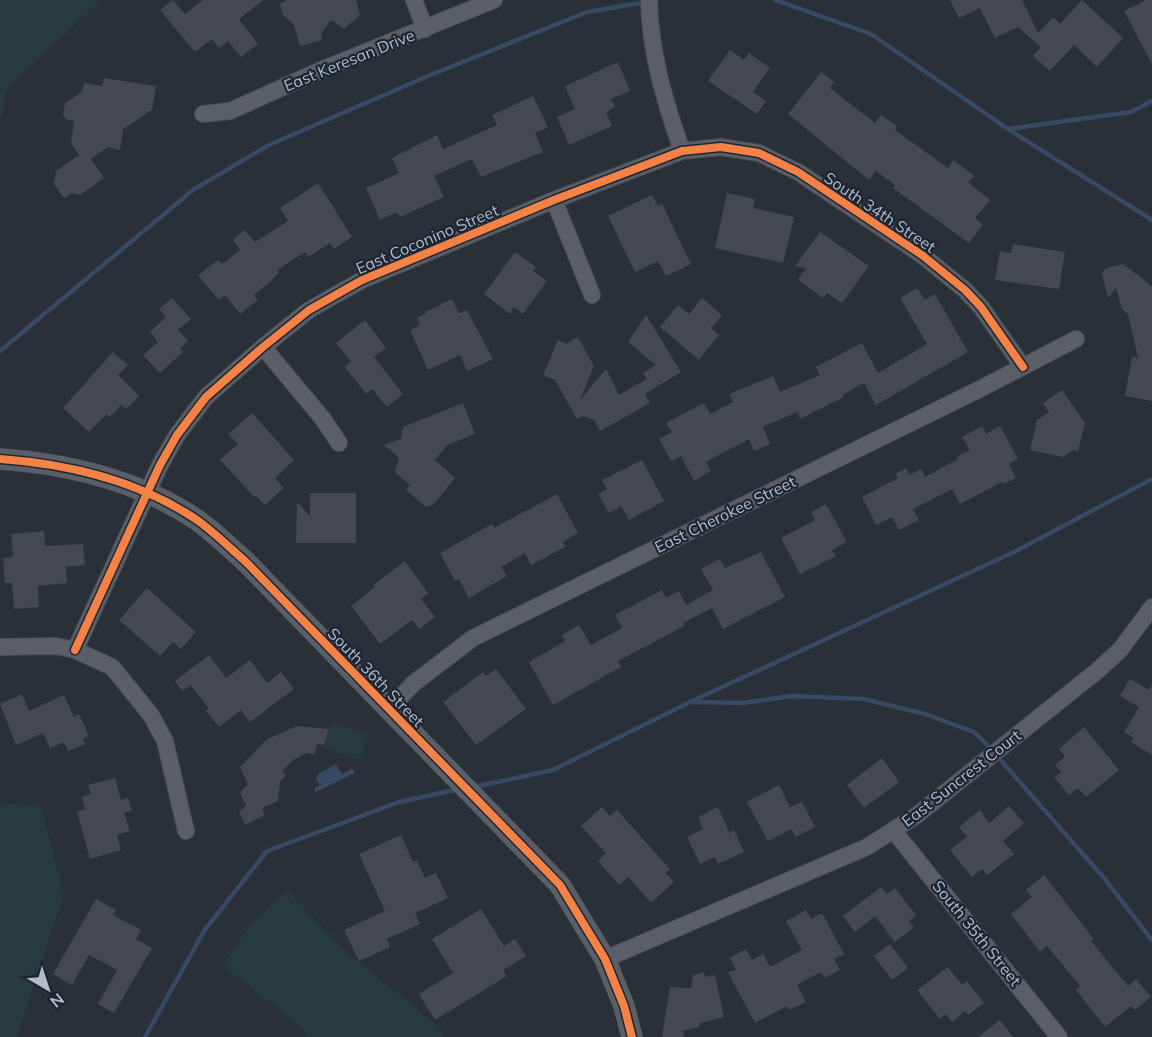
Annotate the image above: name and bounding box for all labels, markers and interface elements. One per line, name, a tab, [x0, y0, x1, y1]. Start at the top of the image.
street label: East Keresan Drive	[281, 25, 417, 95]
street label: South 34th Street	[820, 167, 940, 257]
street label: East Coconino Street	[353, 200, 502, 278]
street label: East Cherokee Street	[651, 471, 799, 557]
street label: South 36th Street	[324, 623, 429, 731]
street label: East Suncrest Court	[897, 725, 1025, 831]
street label: South 35th Street	[928, 876, 1026, 990]
north arrow	[18, 959, 78, 1019]
text: N	[46, 989, 68, 1012]

